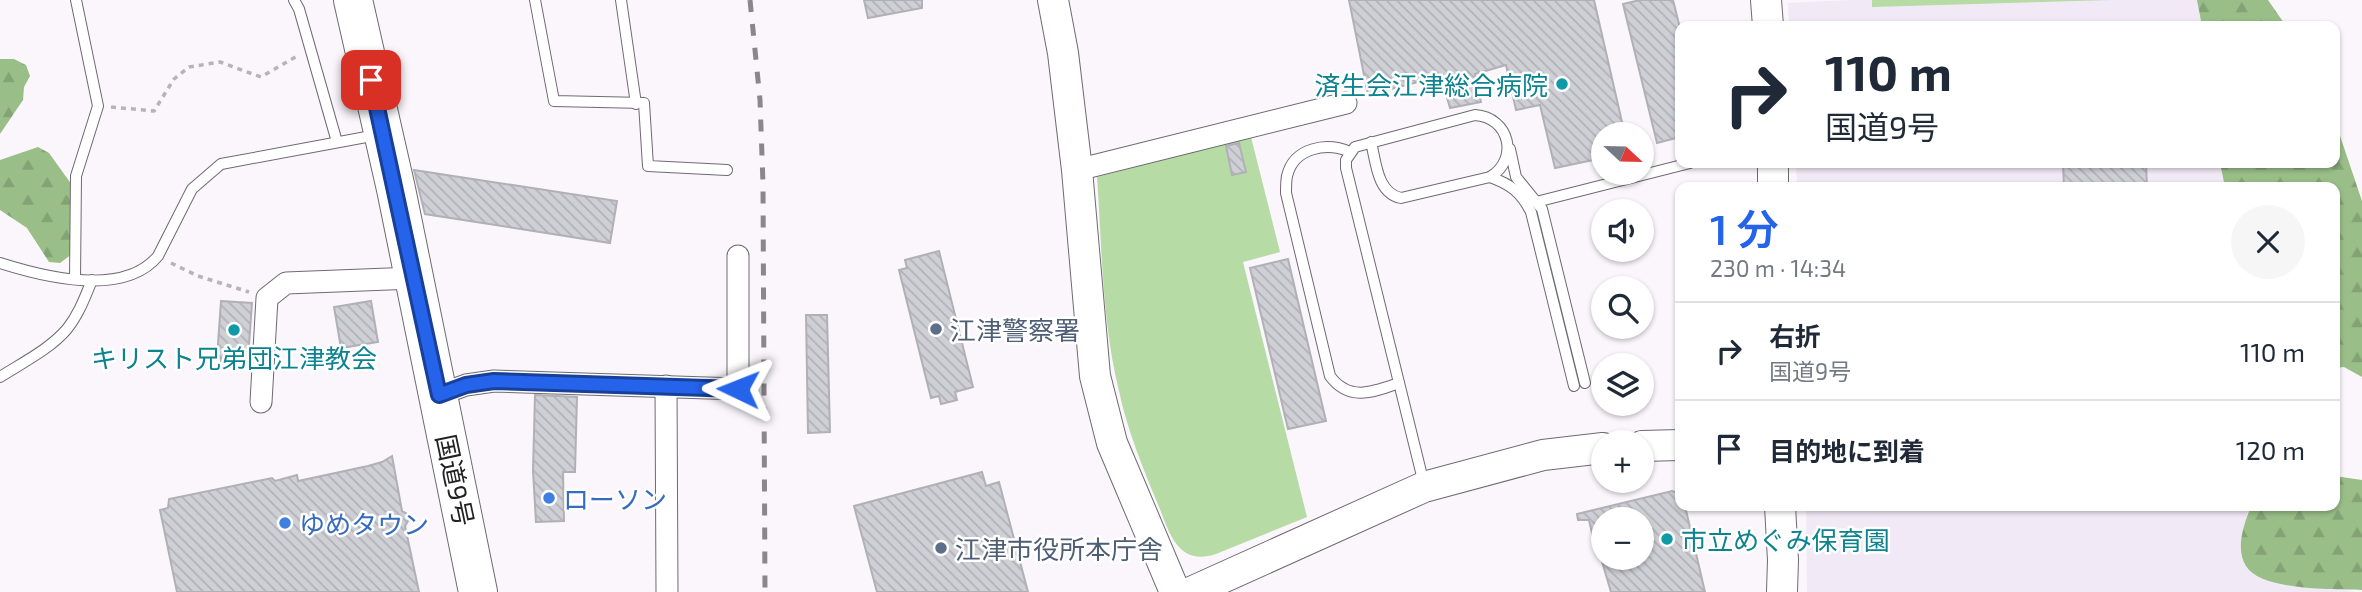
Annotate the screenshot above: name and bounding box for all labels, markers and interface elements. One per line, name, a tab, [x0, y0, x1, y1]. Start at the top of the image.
text: 110 m	[1825, 42, 1952, 101]
icon: right	[1710, 49, 1801, 140]
pin	[341, 50, 401, 110]
icon: arrive	[352, 61, 390, 99]
place label: 済生会江津総合病院	[1314, 69, 1548, 100]
marker: 済生会江津総合病院	[1554, 76, 1570, 92]
text: 国道9号	[1825, 107, 1939, 145]
north arrow	[1591, 122, 1654, 186]
map controls	[1591, 122, 1654, 570]
button: sound	[1591, 199, 1654, 262]
text: 1 分	[1710, 203, 1779, 253]
button: close	[2231, 205, 2305, 279]
text: 230 m · 14:34	[1710, 254, 1846, 282]
button: search	[1591, 276, 1654, 339]
place label: 江津警察署	[950, 314, 1080, 345]
text: 右折	[1769, 320, 1821, 351]
marker: 江津警察署	[928, 321, 944, 337]
marker: キリスト兄弟団江津教会	[226, 322, 242, 338]
icon: right	[1710, 332, 1748, 370]
text: 110 m	[2240, 336, 2305, 367]
place label: キリスト兄弟団江津教会	[91, 342, 377, 373]
position arrow	[701, 352, 775, 426]
button: layers	[1591, 353, 1654, 416]
text: 国道9号	[1769, 357, 1851, 385]
button: +	[1591, 430, 1654, 493]
icon: arrive	[1710, 430, 1748, 468]
street label: 国道9号	[431, 431, 481, 529]
text: 120 m	[2236, 434, 2305, 465]
text: 目的地に到着	[1769, 435, 1925, 466]
place label: ローソン	[563, 483, 667, 514]
marker: ローソン	[541, 490, 557, 506]
button: −	[1591, 507, 1654, 570]
place label: ゆめタウン	[299, 508, 429, 539]
marker: ゆめタウン	[277, 515, 293, 531]
place label: 市立めぐみ保育園	[1681, 524, 1890, 555]
marker: 市立めぐみ保育園	[1659, 531, 1675, 547]
place label: 江津市役所本庁舎	[955, 533, 1163, 564]
marker: 江津市役所本庁舎	[933, 540, 949, 556]

